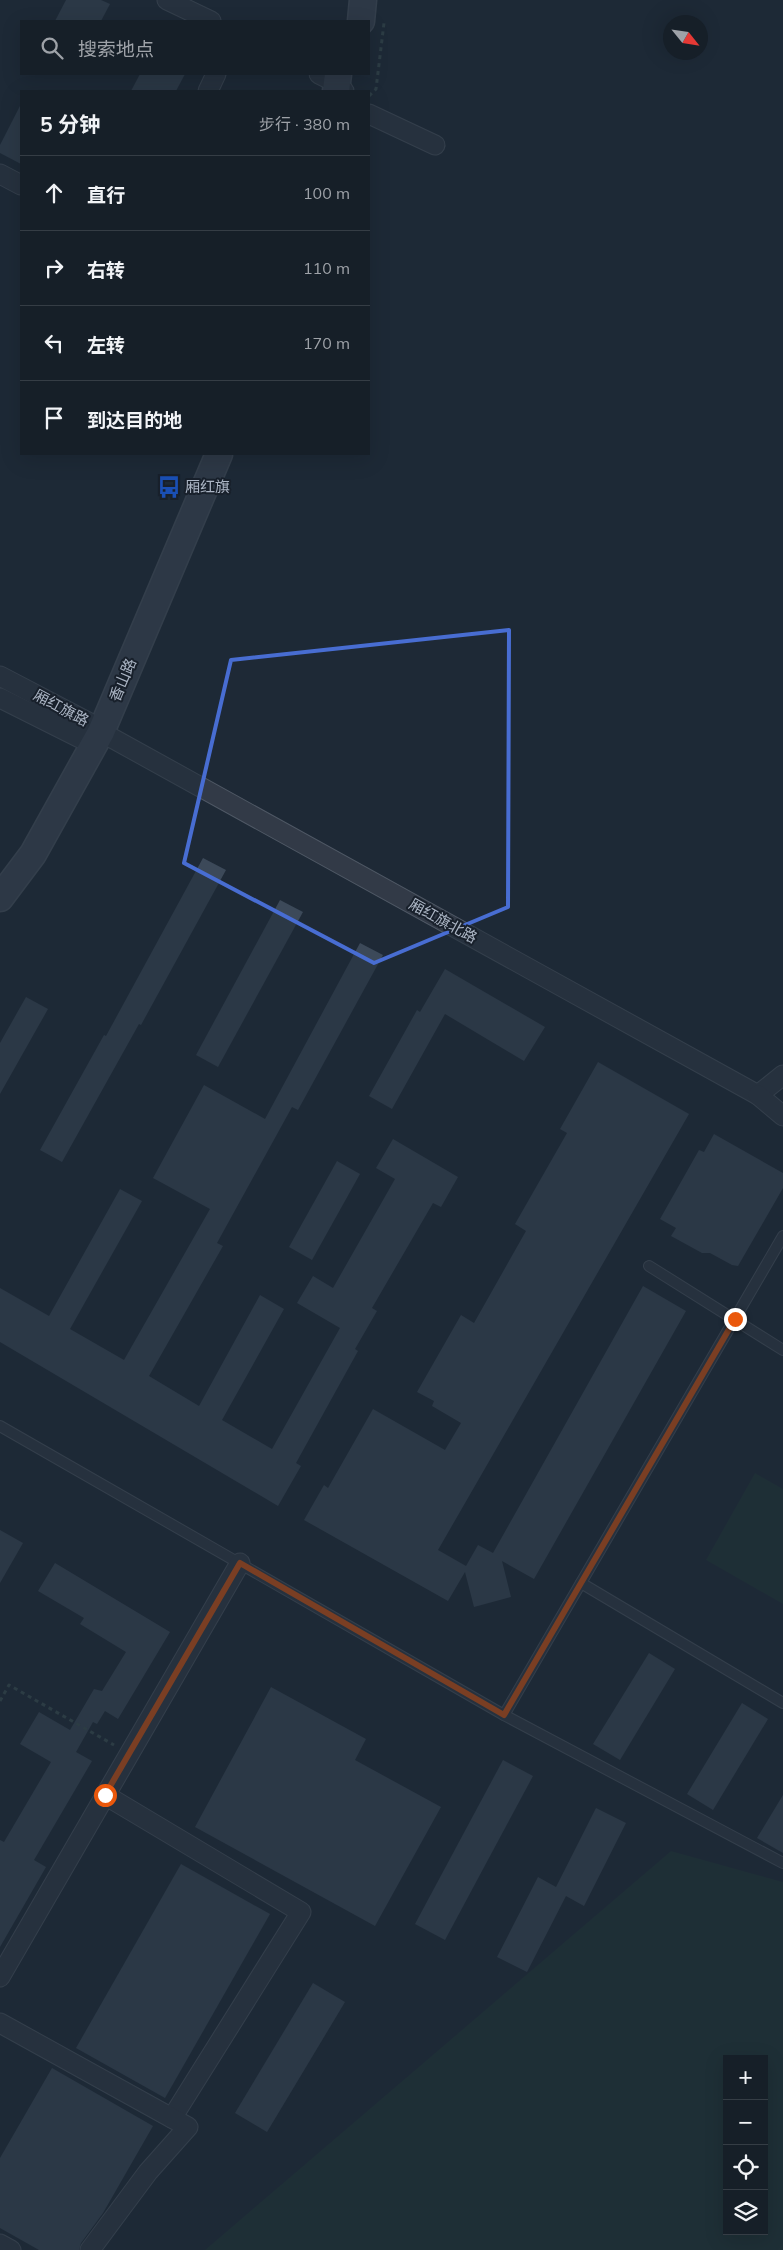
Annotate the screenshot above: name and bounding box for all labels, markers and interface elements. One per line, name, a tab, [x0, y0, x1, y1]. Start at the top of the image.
north arrow	[663, 15, 708, 60]
search box	[20, 20, 370, 75]
icon: search	[38, 34, 66, 62]
text: 搜索地点	[78, 37, 154, 61]
text: 5 分钟	[40, 111, 100, 137]
text: 步行 · 380 m	[259, 114, 350, 134]
icon: ahead	[40, 179, 68, 207]
text: 直行	[87, 183, 125, 207]
text: 100 m	[303, 183, 350, 203]
icon: right	[40, 254, 68, 282]
text: 右转	[87, 258, 125, 282]
text: 110 m	[303, 258, 350, 278]
icon: left	[40, 329, 68, 357]
text: 左转	[87, 333, 125, 357]
text: 170 m	[303, 333, 350, 353]
icon: arrive	[40, 404, 68, 432]
text: 到达目的地	[87, 408, 182, 432]
bus stop icon: 厢红旗	[156, 474, 182, 500]
place label: 厢红旗	[185, 477, 230, 496]
street label: 香山路	[105, 655, 140, 704]
street label: 厢红旗路	[30, 685, 92, 730]
street label: 厢红旗北路	[406, 894, 481, 947]
route end	[724, 1308, 747, 1331]
route start	[94, 1784, 117, 1807]
map controls	[723, 2055, 768, 2235]
button: +	[723, 2055, 768, 2100]
button: −	[723, 2100, 768, 2145]
button: locate	[723, 2145, 768, 2190]
button: layers	[723, 2190, 768, 2235]

